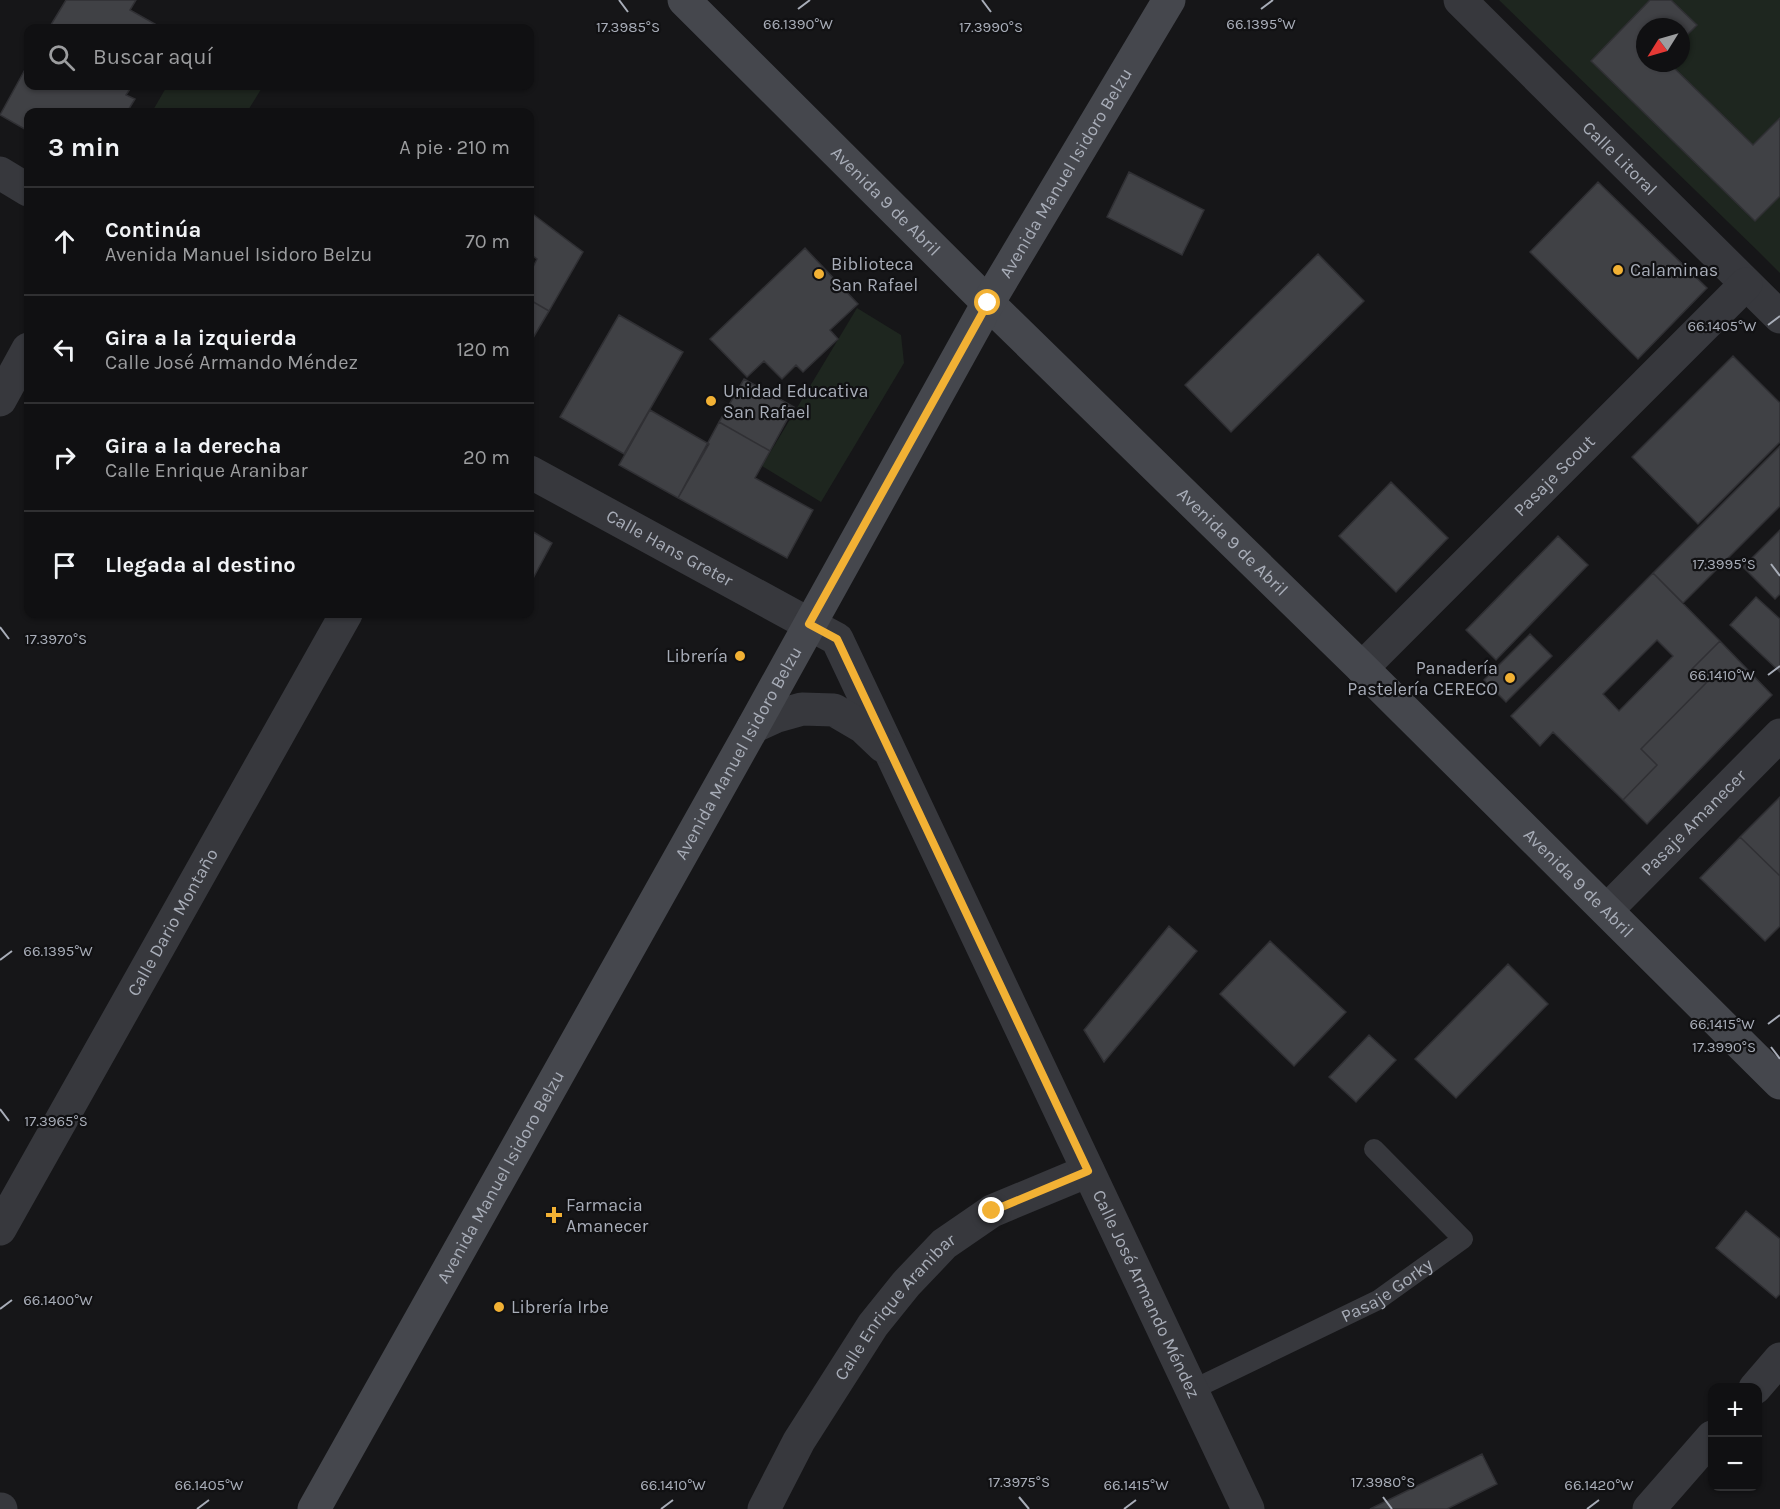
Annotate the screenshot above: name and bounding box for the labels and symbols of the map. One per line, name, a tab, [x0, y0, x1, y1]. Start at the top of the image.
text: 66.1390°W	[763, 15, 833, 33]
text: 66.1395°W	[1226, 15, 1296, 33]
text: 17.3985°S	[596, 18, 660, 36]
text: 17.3990°S	[959, 18, 1023, 36]
north arrow	[1636, 18, 1690, 72]
street label: Avenida Manuel Isidoro Belzu	[994, 64, 1137, 282]
street label: Calle Litoral	[1578, 117, 1662, 200]
street label: Avenida 9 de Abril	[826, 142, 945, 261]
place label: Biblioteca San Rafael	[831, 253, 918, 296]
place label: Calaminas	[1630, 259, 1718, 281]
marker: Calaminas	[1611, 263, 1625, 277]
marker: Biblioteca San Rafael	[812, 267, 826, 281]
route start	[974, 289, 1000, 315]
text: 66.1405°W	[1687, 317, 1757, 335]
place label: Unidad Educativa San Rafael	[723, 380, 868, 423]
marker: Unidad Educativa San Rafael	[704, 394, 718, 408]
street label: Pasaje Scout	[1509, 430, 1600, 521]
street label: Avenida 9 de Abril	[1173, 483, 1293, 601]
street label: Calle Hans Greter	[602, 505, 737, 592]
text: 17.3995°S	[1692, 555, 1756, 573]
text: 17.3970°S	[25, 630, 87, 648]
street label: Avenida Manuel Isidoro Belzu	[670, 642, 807, 863]
place label: Librería	[666, 645, 728, 667]
marker: Librería	[733, 649, 747, 663]
place label: Panadería Pastelería CERECO	[1347, 657, 1498, 700]
text: 66.1410°W	[1689, 666, 1755, 684]
marker: Panadería Pastelería CERECO	[1503, 671, 1517, 685]
street label: Pasaje Amanecer	[1636, 764, 1751, 880]
street label: Avenida 9 de Abril	[1519, 824, 1638, 942]
street label: Calle Dario Montaño	[122, 845, 223, 1000]
text: 66.1395°W	[23, 942, 93, 960]
text: 66.1415°W	[1689, 1015, 1755, 1033]
text: 17.3990°S	[1692, 1038, 1756, 1056]
street label: Avenida Manuel Isidoro Belzu	[432, 1066, 569, 1287]
text: 17.3965°S	[24, 1112, 88, 1130]
street label: Calle José Armando Méndez	[1088, 1186, 1205, 1402]
place label: Farmacia Amanecer	[566, 1194, 649, 1237]
route end	[978, 1197, 1004, 1223]
marker: Farmacia Amanecer	[547, 1208, 561, 1222]
street label: Calle Enrique Aranibar	[830, 1228, 960, 1384]
street label: Pasaje Gorky	[1337, 1253, 1437, 1327]
text: 66.1400°W	[23, 1291, 93, 1309]
place label: Librería Irbe	[511, 1296, 609, 1318]
marker: Librería Irbe	[492, 1300, 506, 1314]
text: 17.3975°S	[988, 1473, 1050, 1491]
text: 17.3980°S	[1351, 1473, 1415, 1491]
text: 66.1405°W	[174, 1476, 244, 1494]
text: 66.1410°W	[640, 1476, 706, 1494]
text: 66.1415°W	[1103, 1476, 1169, 1494]
text: 66.1420°W	[1564, 1476, 1634, 1494]

